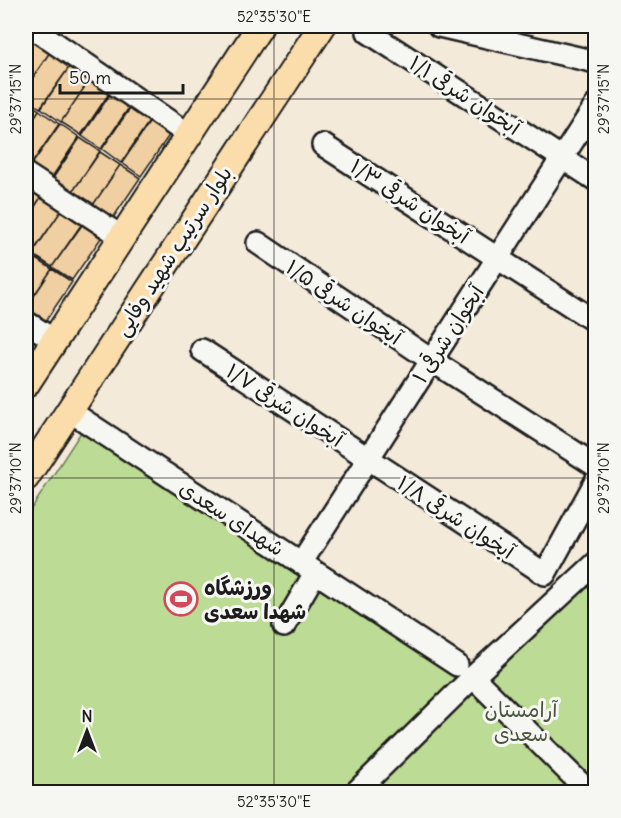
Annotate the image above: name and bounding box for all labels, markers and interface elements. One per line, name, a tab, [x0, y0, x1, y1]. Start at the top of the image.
text: 52°35'30"E	[237, 7, 311, 26]
street label: آبخوان شرقی ۱/۱	[404, 49, 526, 141]
scale bar	[60, 57, 183, 95]
text: 29°37'15"N	[6, 64, 25, 134]
text: 29°37'15"N	[594, 64, 613, 134]
text: 50 m	[69, 66, 111, 89]
street label: آبخوان شرقی ۱/۳	[345, 152, 475, 250]
street label: بلوار سرتیپ شهید وفایی	[108, 161, 239, 342]
street label: آبخوان شرقی ۱/۵	[281, 253, 408, 351]
street label: آبخوان شرقی ۱	[406, 279, 490, 388]
street label: آبخوان شرقی ۱/۷	[221, 357, 349, 453]
text: 29°37'10"N	[6, 442, 25, 514]
text: 29°37'10"N	[594, 442, 613, 514]
street label: آبخوان شرقی ۱/۸	[392, 469, 520, 565]
street label: شهدای سعدی	[174, 474, 290, 562]
place label: ورزشگاه شهدا سعدی	[204, 574, 306, 625]
sports icon: ورزشگاه شهدا سعدی	[163, 581, 199, 617]
park label: آرامستان سعدی	[484, 696, 558, 747]
north arrow	[57, 701, 117, 761]
text: N	[81, 706, 93, 726]
text: 52°35'30"E	[237, 792, 311, 811]

